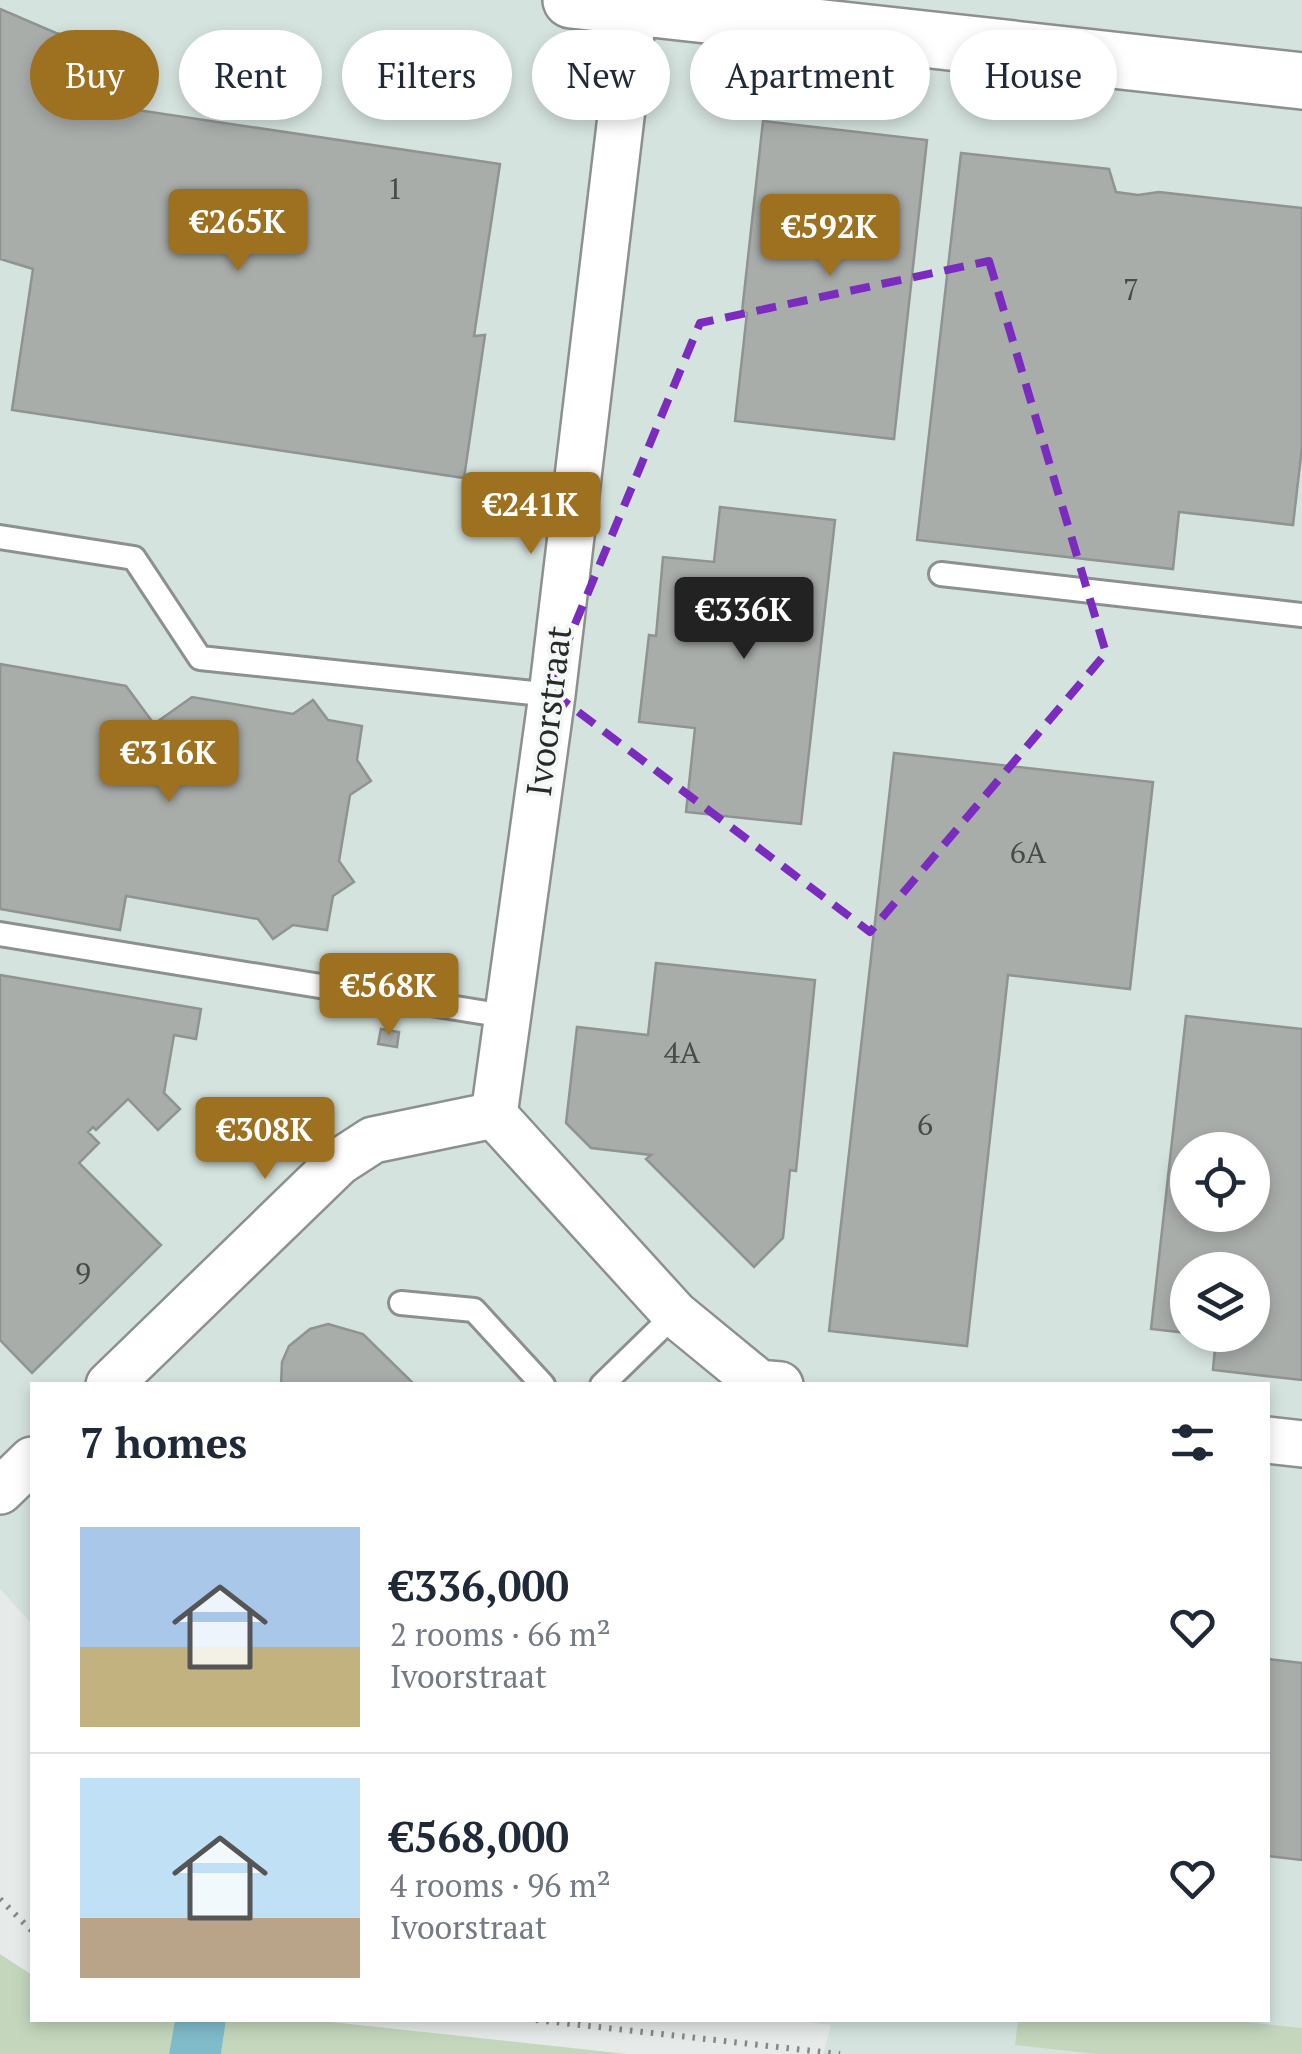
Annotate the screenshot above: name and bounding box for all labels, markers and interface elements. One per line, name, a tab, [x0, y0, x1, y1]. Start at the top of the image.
chip: Buy	[30, 30, 159, 120]
chip: Rent	[179, 30, 322, 120]
chip: Filters	[342, 30, 512, 120]
chip: New	[532, 30, 670, 120]
chip: Apartment	[690, 30, 930, 120]
chip: House	[950, 30, 1117, 120]
house number: 1	[387, 168, 403, 208]
pin: €265K	[168, 189, 308, 274]
pin: €592K	[760, 194, 900, 279]
text: €265K	[190, 200, 286, 242]
text: €592K	[782, 205, 878, 247]
house number: 7	[1123, 269, 1139, 309]
pin: €241K	[461, 472, 601, 557]
text: €241K	[483, 483, 579, 525]
pin: €336K	[674, 577, 814, 662]
text: €336K	[696, 588, 792, 630]
street label: Ivoorstraat	[515, 623, 581, 799]
pin: €316K	[99, 720, 239, 805]
text: €316K	[121, 731, 217, 773]
house number: 6A	[1010, 832, 1047, 872]
pin: €568K	[319, 953, 459, 1038]
text: €568K	[341, 964, 437, 1006]
house number: 4A	[664, 1032, 701, 1072]
pin: €308K	[195, 1097, 335, 1182]
house number: 6	[917, 1104, 933, 1144]
text: €308K	[217, 1108, 313, 1150]
map controls	[1170, 1132, 1270, 1352]
button: locate	[1170, 1132, 1270, 1232]
button: layers	[1170, 1252, 1270, 1352]
house number: 9	[75, 1253, 91, 1293]
text: 7 homes	[80, 1414, 247, 1470]
icon: filters	[1165, 1415, 1220, 1470]
text: €336,000	[390, 1557, 569, 1613]
icon: home	[160, 1567, 280, 1687]
icon: heart	[1165, 1600, 1220, 1655]
text: 2 rooms · 66 m²	[390, 1613, 611, 1655]
text: Ivoorstraat	[390, 1655, 547, 1697]
text: €568,000	[390, 1808, 569, 1864]
icon: home	[160, 1818, 280, 1938]
icon: heart	[1165, 1851, 1220, 1906]
text: 4 rooms · 96 m²	[390, 1864, 611, 1906]
text: Ivoorstraat	[390, 1906, 547, 1948]

